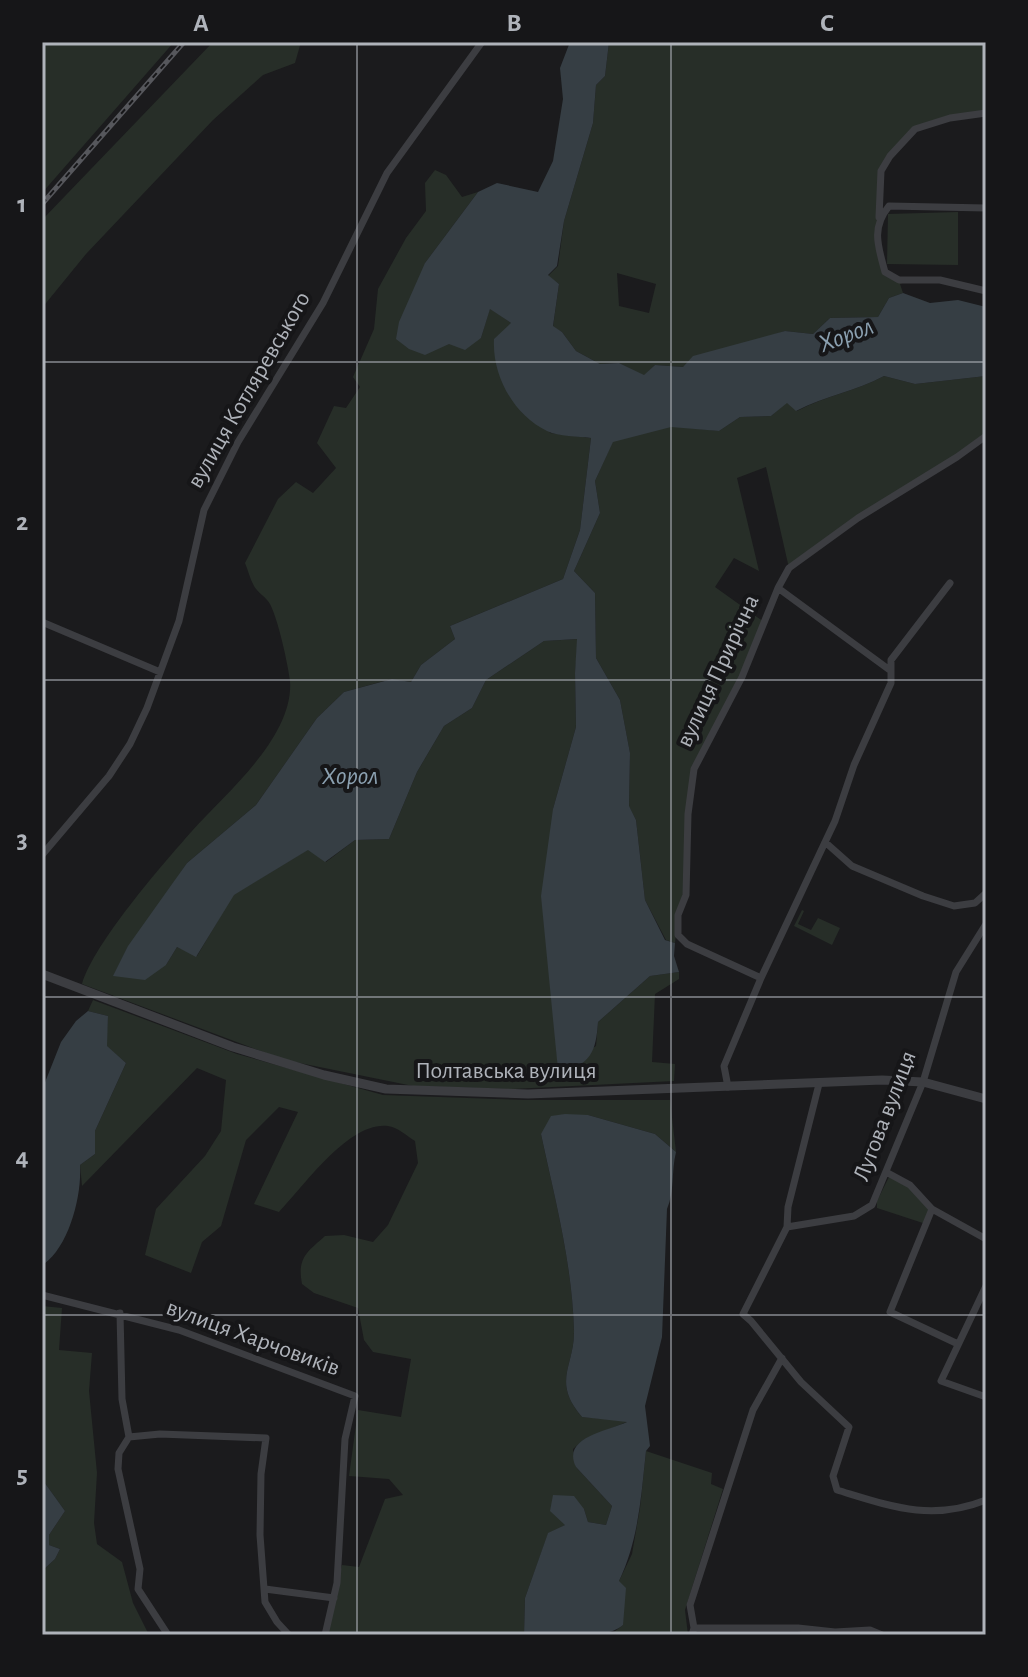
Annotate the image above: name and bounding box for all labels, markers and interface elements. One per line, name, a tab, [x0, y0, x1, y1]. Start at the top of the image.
text: A	[193, 10, 209, 36]
text: B	[506, 10, 522, 36]
text: C	[820, 10, 834, 36]
text: 1	[17, 191, 27, 217]
street label: вулиця Котляревського	[183, 288, 315, 492]
water label: Хорол	[815, 313, 877, 357]
text: 2	[16, 509, 28, 535]
street label: вулиця Прирічна	[672, 591, 764, 751]
water label: Хорол	[322, 763, 378, 789]
text: 3	[16, 827, 28, 853]
street label: Лугова вулиця	[849, 1048, 921, 1184]
street label: Полтавська вулиця	[415, 1059, 597, 1083]
text: 4	[15, 1144, 29, 1170]
street label: вулиця Харчовиків	[163, 1295, 343, 1381]
text: 5	[16, 1462, 28, 1488]

